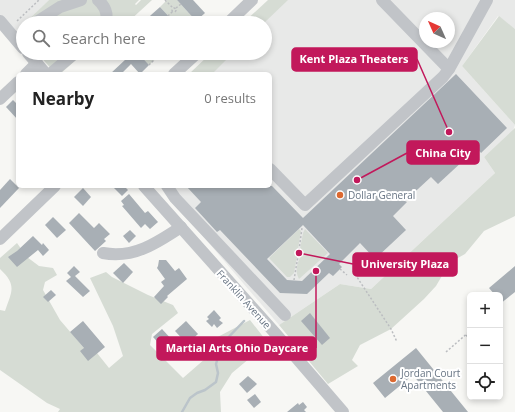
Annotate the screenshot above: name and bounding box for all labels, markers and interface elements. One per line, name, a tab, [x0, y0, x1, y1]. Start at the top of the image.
north arrow	[419, 12, 455, 48]
search box	[16, 16, 272, 60]
icon: search	[30, 27, 52, 49]
text: Search here	[62, 28, 146, 48]
callout: Kent Plaza Theaters	[292, 48, 417, 71]
text: Kent Plaza Theaters	[300, 51, 409, 66]
text: Nearby	[32, 87, 94, 110]
text: 0 results	[204, 89, 256, 107]
callout: China City	[407, 141, 479, 164]
text: China City	[415, 145, 472, 160]
place label: Dollar General	[348, 188, 415, 202]
marker: Dollar General	[335, 190, 345, 200]
callout: University Plaza	[353, 253, 457, 276]
text: University Plaza	[361, 256, 449, 271]
street label: Franklin Avenue	[214, 267, 274, 332]
map controls	[467, 292, 503, 400]
button: +	[467, 292, 503, 328]
button: −	[467, 328, 503, 364]
callout: Martial Arts Ohio Daycare	[157, 337, 316, 360]
text: Martial Arts Ohio Daycare	[166, 340, 309, 355]
button: locate	[467, 364, 503, 400]
place label: Jordan Court Apartments	[400, 366, 461, 392]
marker: Jordan Court Apartments	[388, 374, 398, 384]

